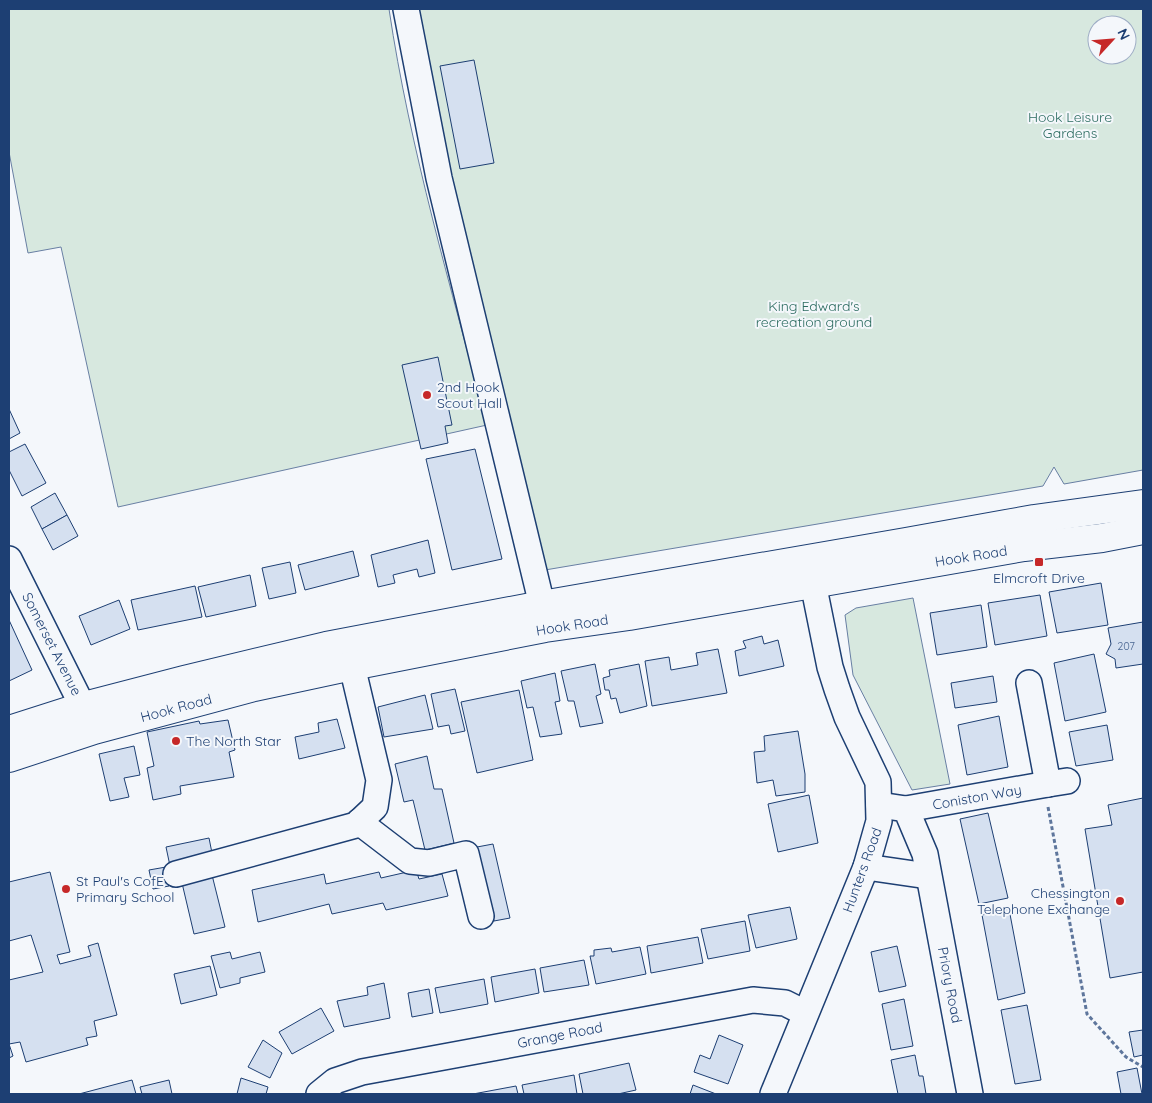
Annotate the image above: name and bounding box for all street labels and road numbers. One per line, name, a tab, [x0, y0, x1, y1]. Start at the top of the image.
street label: Hook Road	[934, 541, 1008, 571]
street label: Somerset Avenue	[18, 589, 86, 699]
street label: Hook Road	[535, 610, 609, 640]
street label: Hook Road	[138, 690, 214, 726]
street label: Coniston Way	[931, 780, 1023, 814]
street label: Hunters Road	[838, 825, 886, 915]
street label: Priory Road	[934, 945, 966, 1025]
street label: Grange Road	[516, 1018, 604, 1052]

